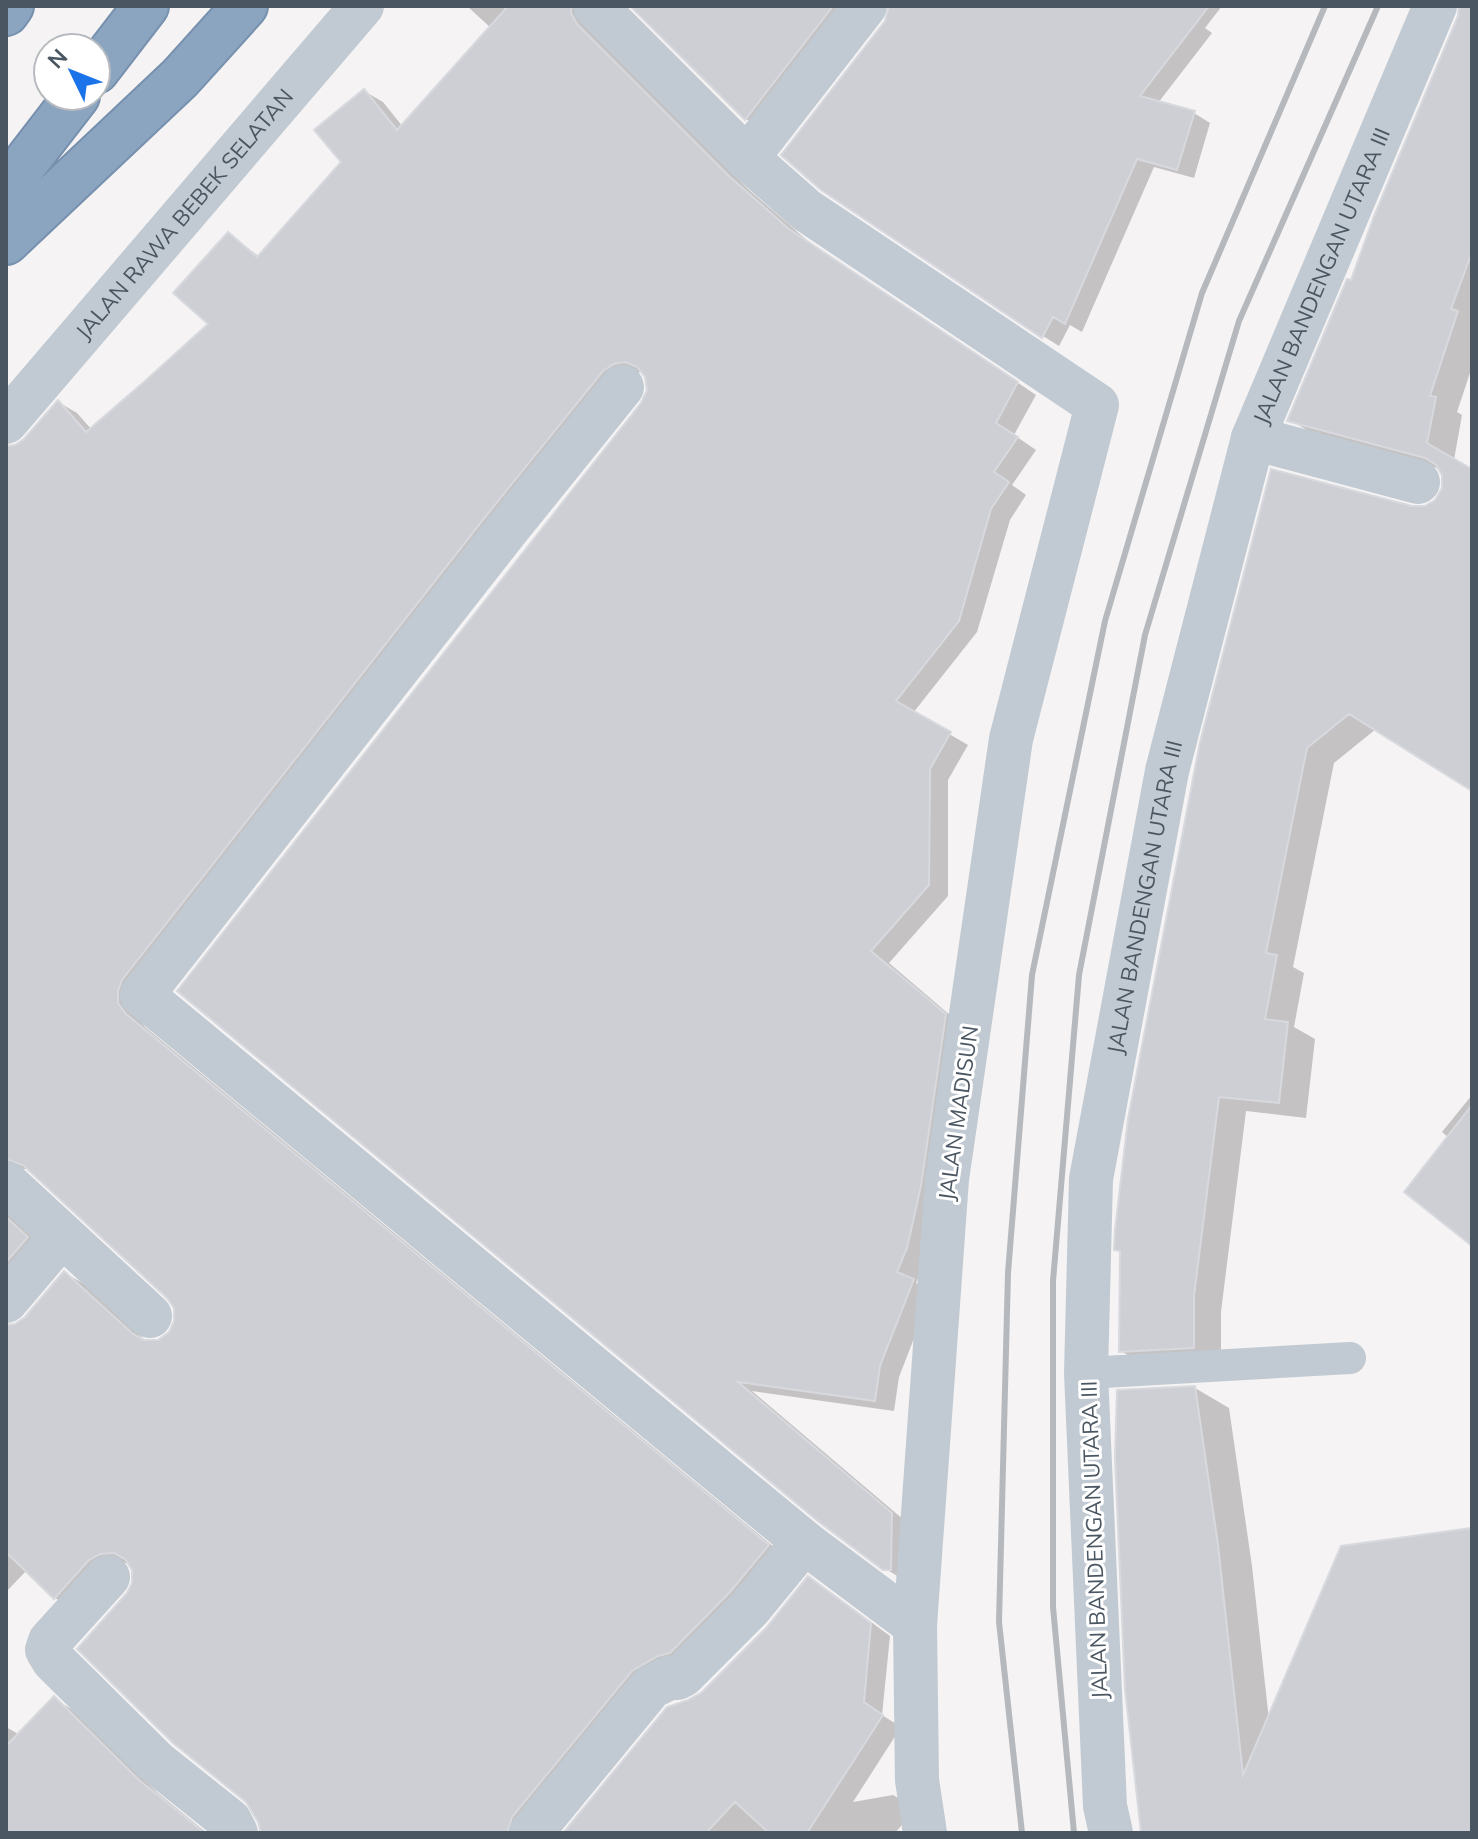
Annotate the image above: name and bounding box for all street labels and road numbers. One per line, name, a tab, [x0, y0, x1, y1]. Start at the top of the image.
street label: JALAN RAWA BEBEK SELATAN	[69, 83, 299, 345]
street label: JALAN BANDENGAN UTARA III	[1246, 124, 1396, 428]
street label: JALAN BANDENGAN UTARA III	[1101, 737, 1188, 1056]
street label: JALAN MADISUN	[932, 1024, 984, 1202]
street label: JALAN BANDENGAN UTARA III	[1074, 1380, 1114, 1700]

